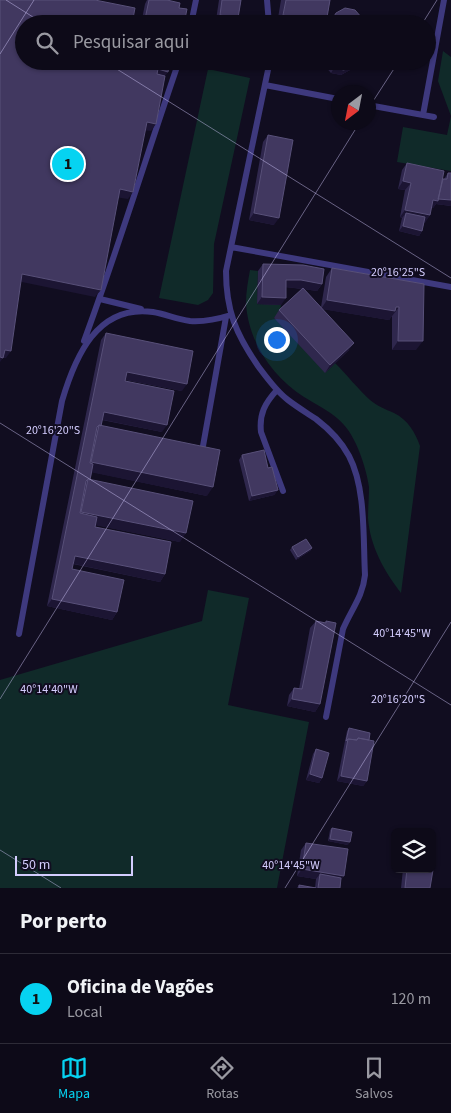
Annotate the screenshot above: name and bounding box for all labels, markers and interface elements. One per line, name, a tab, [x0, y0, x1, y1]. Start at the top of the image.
search box	[15, 15, 436, 70]
icon: search	[33, 29, 61, 57]
text: Pesquisar aqui	[73, 29, 189, 56]
north arrow	[331, 85, 376, 130]
pin: 1	[52, 145, 84, 183]
text: 20°16'25"S	[371, 264, 425, 281]
your location	[264, 327, 290, 353]
text: 20°16'20"S	[26, 422, 80, 439]
text: 40°14'45"W	[373, 625, 431, 642]
text: 40°14'40"W	[20, 681, 78, 698]
text: 20°16'20"S	[371, 691, 425, 708]
map controls	[391, 828, 436, 873]
button: layers	[391, 828, 436, 873]
scale bar	[15, 853, 132, 876]
text: 50 m	[22, 855, 50, 875]
text: 40°14'45"W	[262, 857, 320, 874]
text: Por perto	[20, 906, 107, 936]
text: Oficina de Vagões	[67, 974, 214, 1001]
text: 1	[32, 988, 40, 1010]
text: 120 m	[391, 988, 431, 1010]
text: Local	[67, 1001, 103, 1023]
tab: Mapa	[58, 1054, 90, 1104]
tab: Rotas	[206, 1054, 239, 1104]
tab: Salvos	[355, 1054, 393, 1104]

